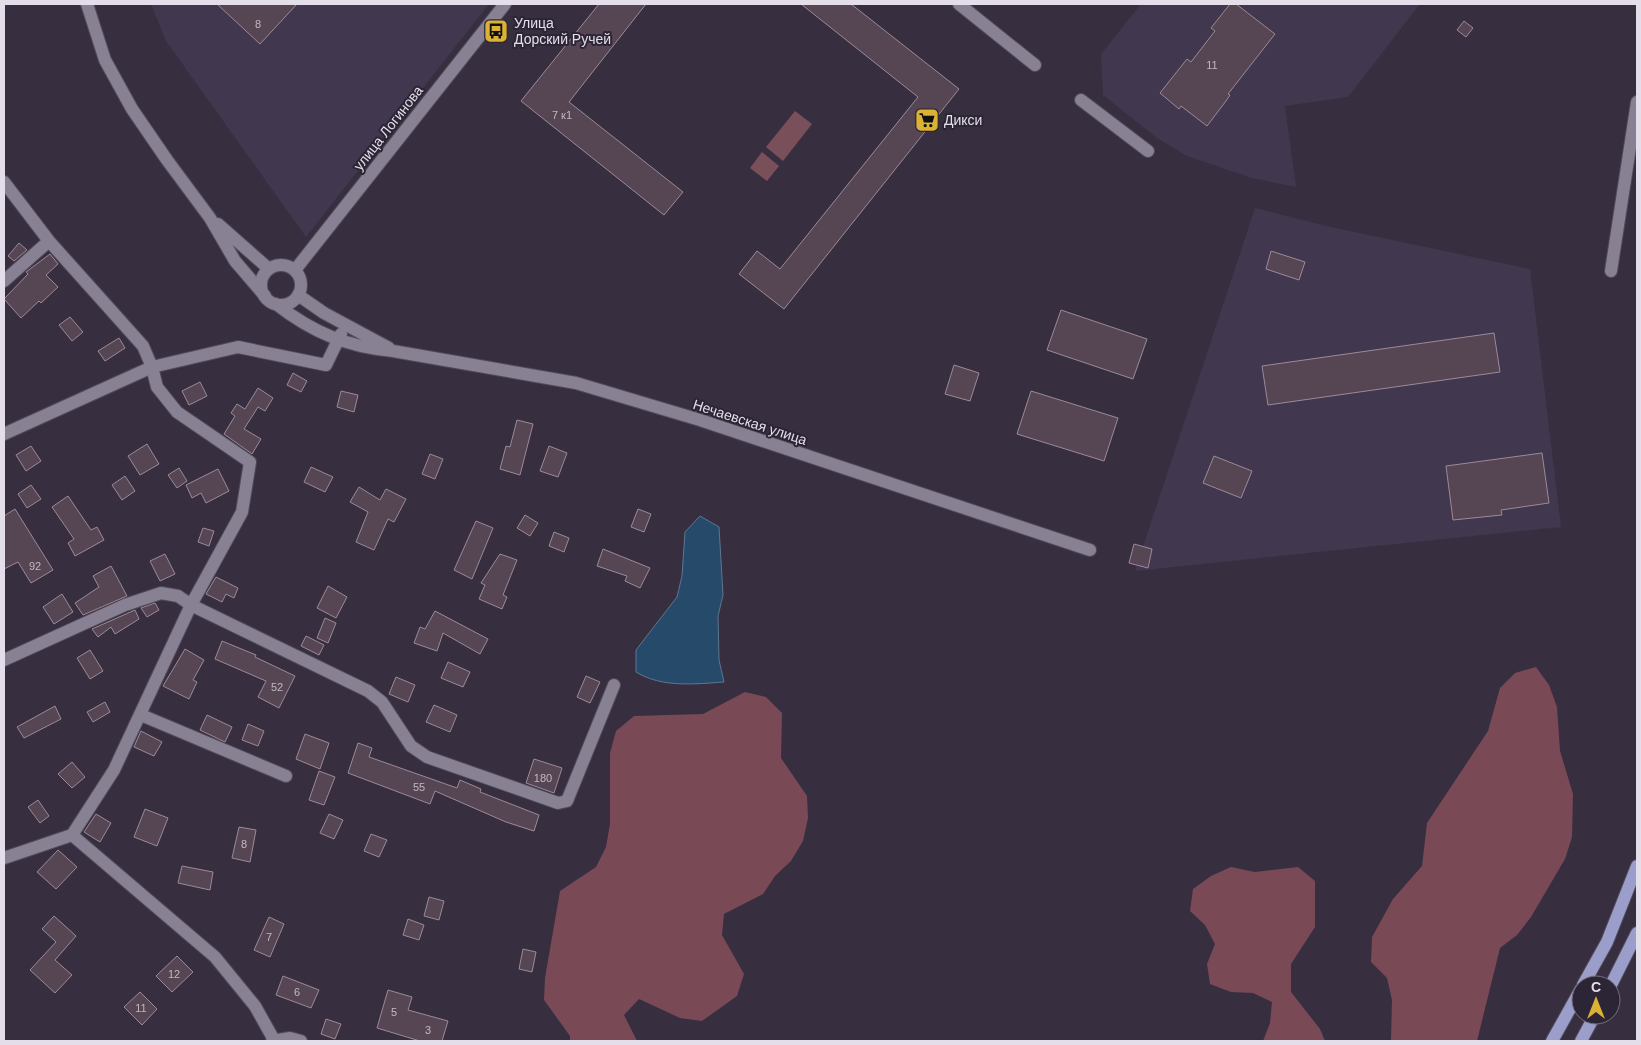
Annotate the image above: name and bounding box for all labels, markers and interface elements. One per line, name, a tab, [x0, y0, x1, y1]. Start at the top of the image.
place label: Улица Дорский Ручей	[514, 15, 611, 47]
house number: 8	[255, 18, 261, 30]
bus stop icon: Улица Дорский Ручей	[483, 18, 509, 44]
house number: 11	[1206, 59, 1218, 71]
street label: улица Логинова	[350, 82, 426, 173]
supermarket icon: Дикси	[914, 107, 940, 133]
house number: 7 к1	[552, 109, 572, 121]
place label: Дикси	[944, 112, 982, 128]
street label: Нечаевская улица	[691, 396, 809, 448]
house number: 92	[29, 560, 41, 572]
house number: 52	[271, 681, 283, 693]
house number: 180	[534, 772, 552, 784]
house number: 55	[413, 781, 425, 793]
house number: 8	[241, 838, 247, 850]
house number: 7	[266, 931, 272, 943]
house number: 12	[168, 968, 180, 980]
north arrow	[1571, 975, 1621, 1025]
text: С	[1591, 979, 1601, 995]
house number: 6	[294, 986, 300, 998]
house number: 11	[135, 1002, 147, 1014]
house number: 5	[391, 1006, 397, 1018]
house number: 3	[425, 1024, 431, 1036]

